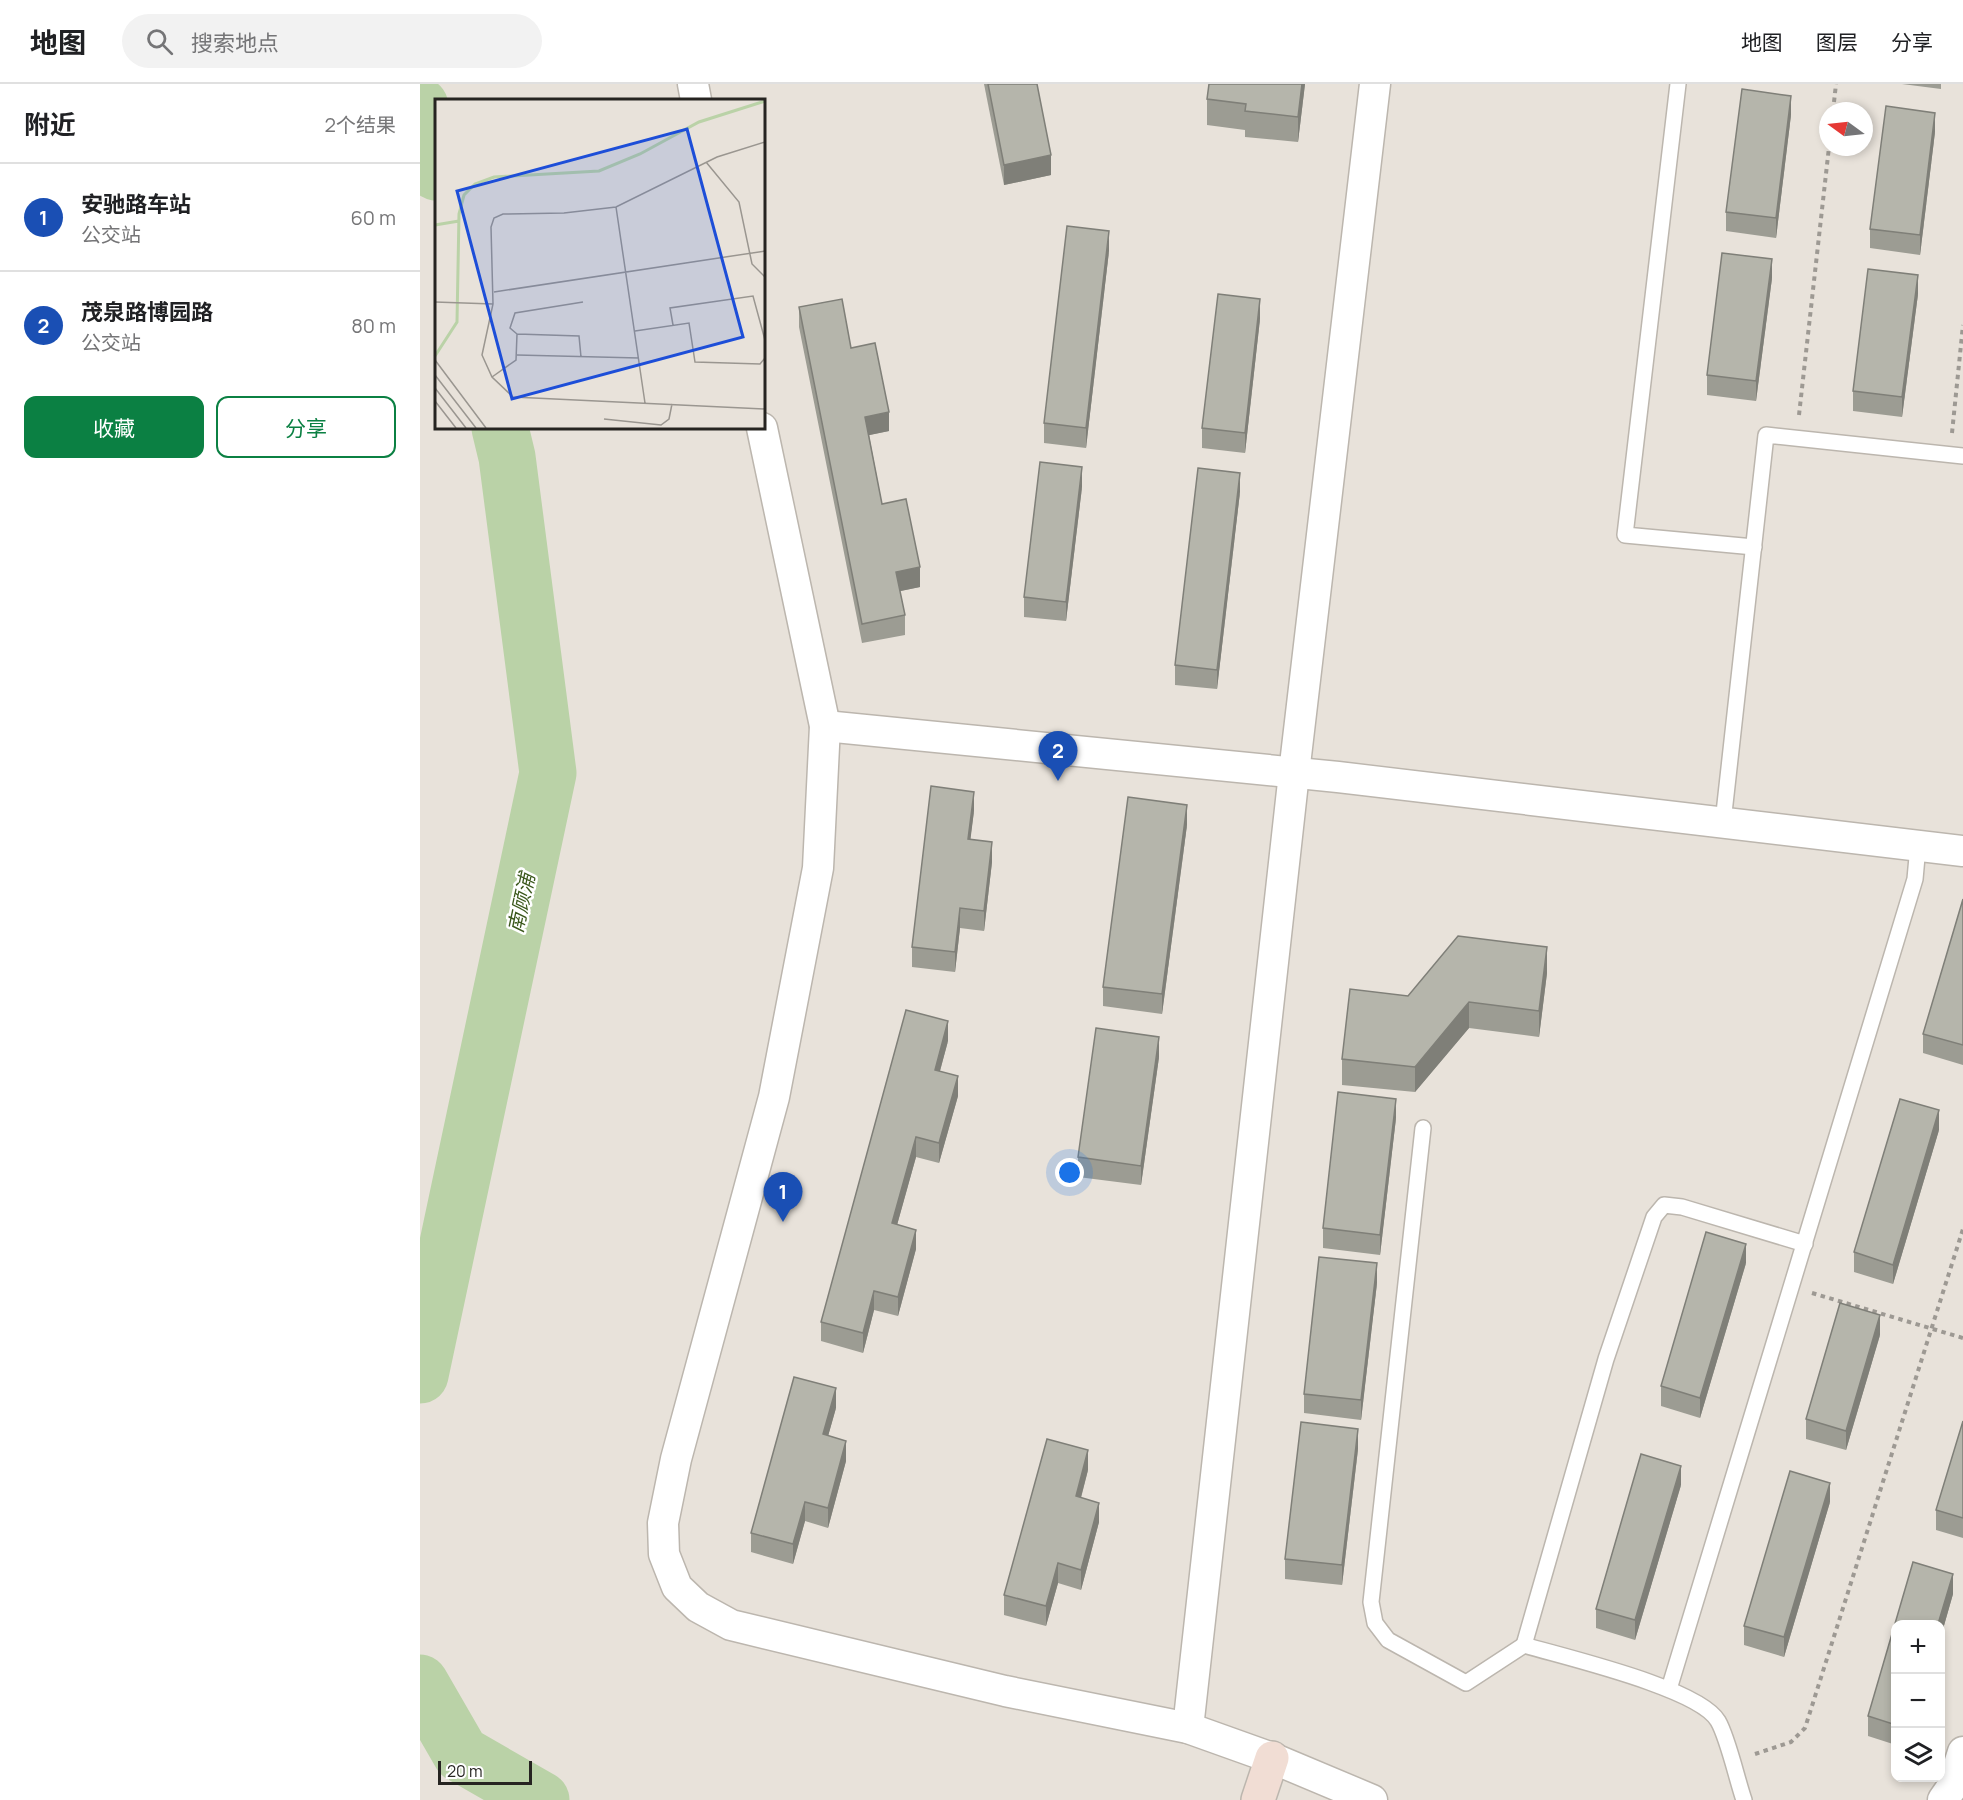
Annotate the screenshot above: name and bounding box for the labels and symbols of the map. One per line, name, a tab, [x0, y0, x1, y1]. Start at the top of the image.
inset map	[435, 99, 765, 429]
north arrow	[1819, 102, 1873, 156]
pin: 2	[1038, 732, 1078, 781]
water label: 南顾浦	[502, 868, 541, 935]
your location	[1055, 1158, 1084, 1187]
pin: 1	[764, 1172, 802, 1222]
scale bar	[438, 1758, 532, 1786]

